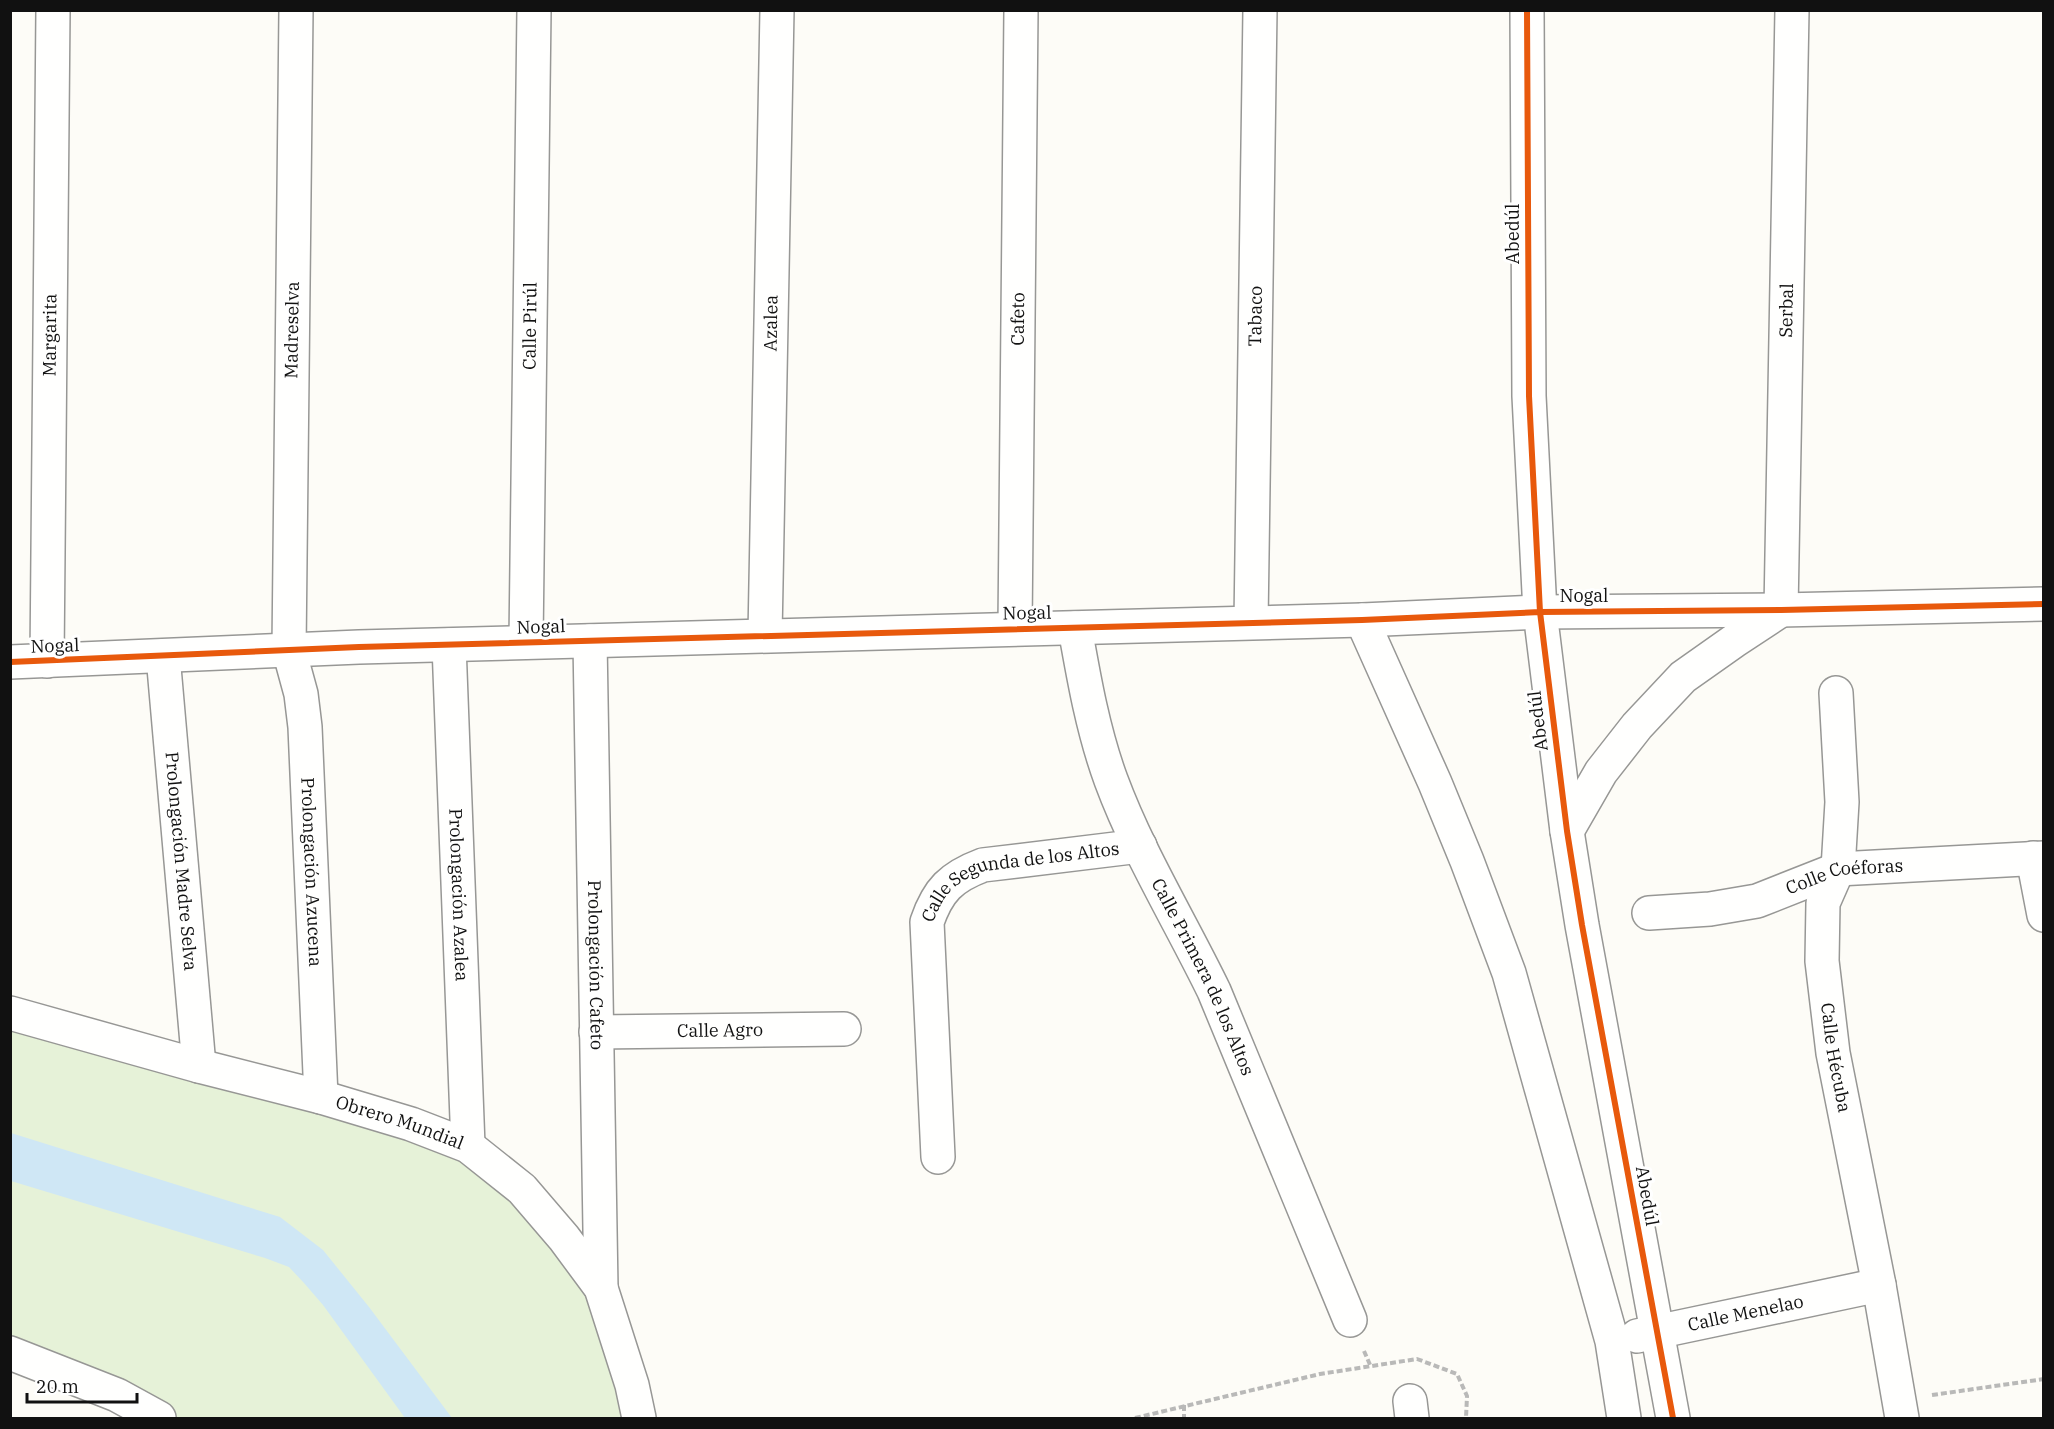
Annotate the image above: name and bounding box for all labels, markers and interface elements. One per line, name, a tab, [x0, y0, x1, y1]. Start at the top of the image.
street label: Abedúl	[1501, 204, 1524, 264]
street label: Madreselva	[279, 281, 304, 379]
street label: Calle Pirúl	[517, 282, 542, 370]
street label: Serbal	[1774, 283, 1798, 338]
street label: Tabaco	[1243, 285, 1267, 347]
street label: Cafeto	[1006, 292, 1029, 346]
street label: Margarita	[38, 293, 61, 377]
street label: Azalea	[758, 294, 783, 352]
street label: Nogal	[1559, 584, 1609, 607]
street label: Nogal	[1002, 601, 1052, 624]
street label: Nogal	[516, 614, 566, 639]
street label: Nogal	[30, 633, 80, 658]
street label: Abedúl	[1522, 690, 1553, 753]
street label: Prolongación Madre Selva	[160, 751, 203, 972]
street label: Prolongación Azucena	[296, 777, 327, 967]
street label: Prolongación Azalea	[444, 808, 474, 982]
street label: Calle Segunda de los Altos	[916, 837, 1121, 925]
street label: Colle Coéforas	[1782, 854, 1904, 900]
street label: Calle Primera de los Altos	[1147, 874, 1260, 1079]
street label: Prolongación Cafeto	[583, 880, 609, 1050]
street label: Calle Hécuba	[1816, 1001, 1857, 1115]
street label: Calle Agro	[677, 1018, 763, 1042]
street label: Obrero Mundial	[333, 1090, 467, 1154]
street label: Abedúl	[1631, 1164, 1664, 1228]
street label: Calle Menelao	[1685, 1289, 1806, 1336]
scale bar	[27, 1366, 136, 1404]
text: 20 m	[36, 1375, 79, 1398]

